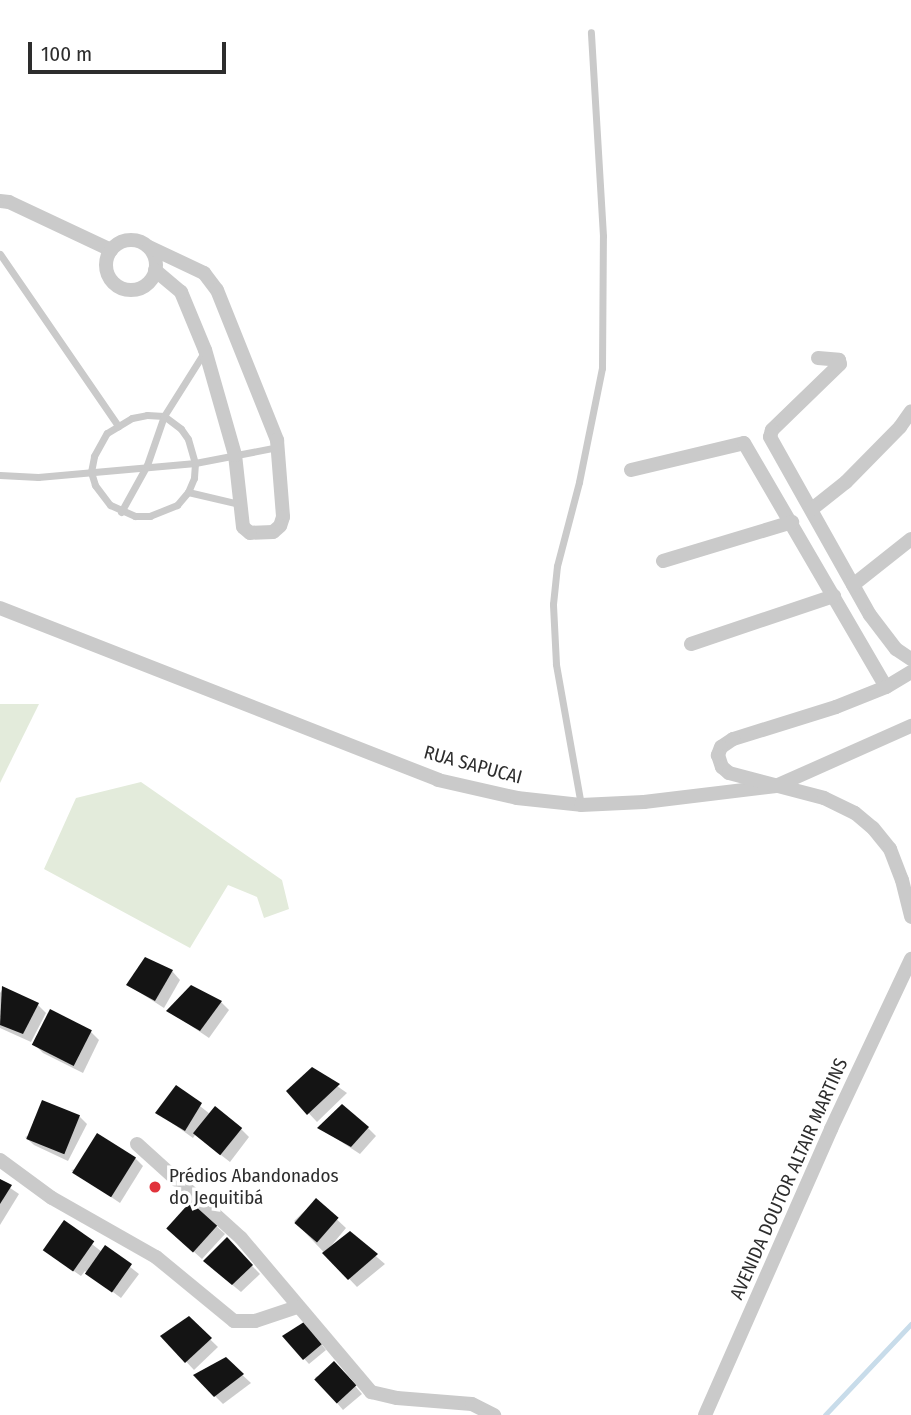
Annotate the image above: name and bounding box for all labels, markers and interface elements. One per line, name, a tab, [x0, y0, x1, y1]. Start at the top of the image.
scale bar	[32, 28, 229, 72]
text: 100 m	[41, 41, 92, 67]
street label: RUA SAPUCAI	[421, 741, 525, 789]
street label: AVENIDA DOUTOR ALTAIR MARTINS	[725, 1055, 853, 1303]
place label: Prédios Abandonados do Jequitibá	[169, 1165, 339, 1209]
marker: Prédios Abandonados do Jequitibá	[147, 1179, 163, 1195]

